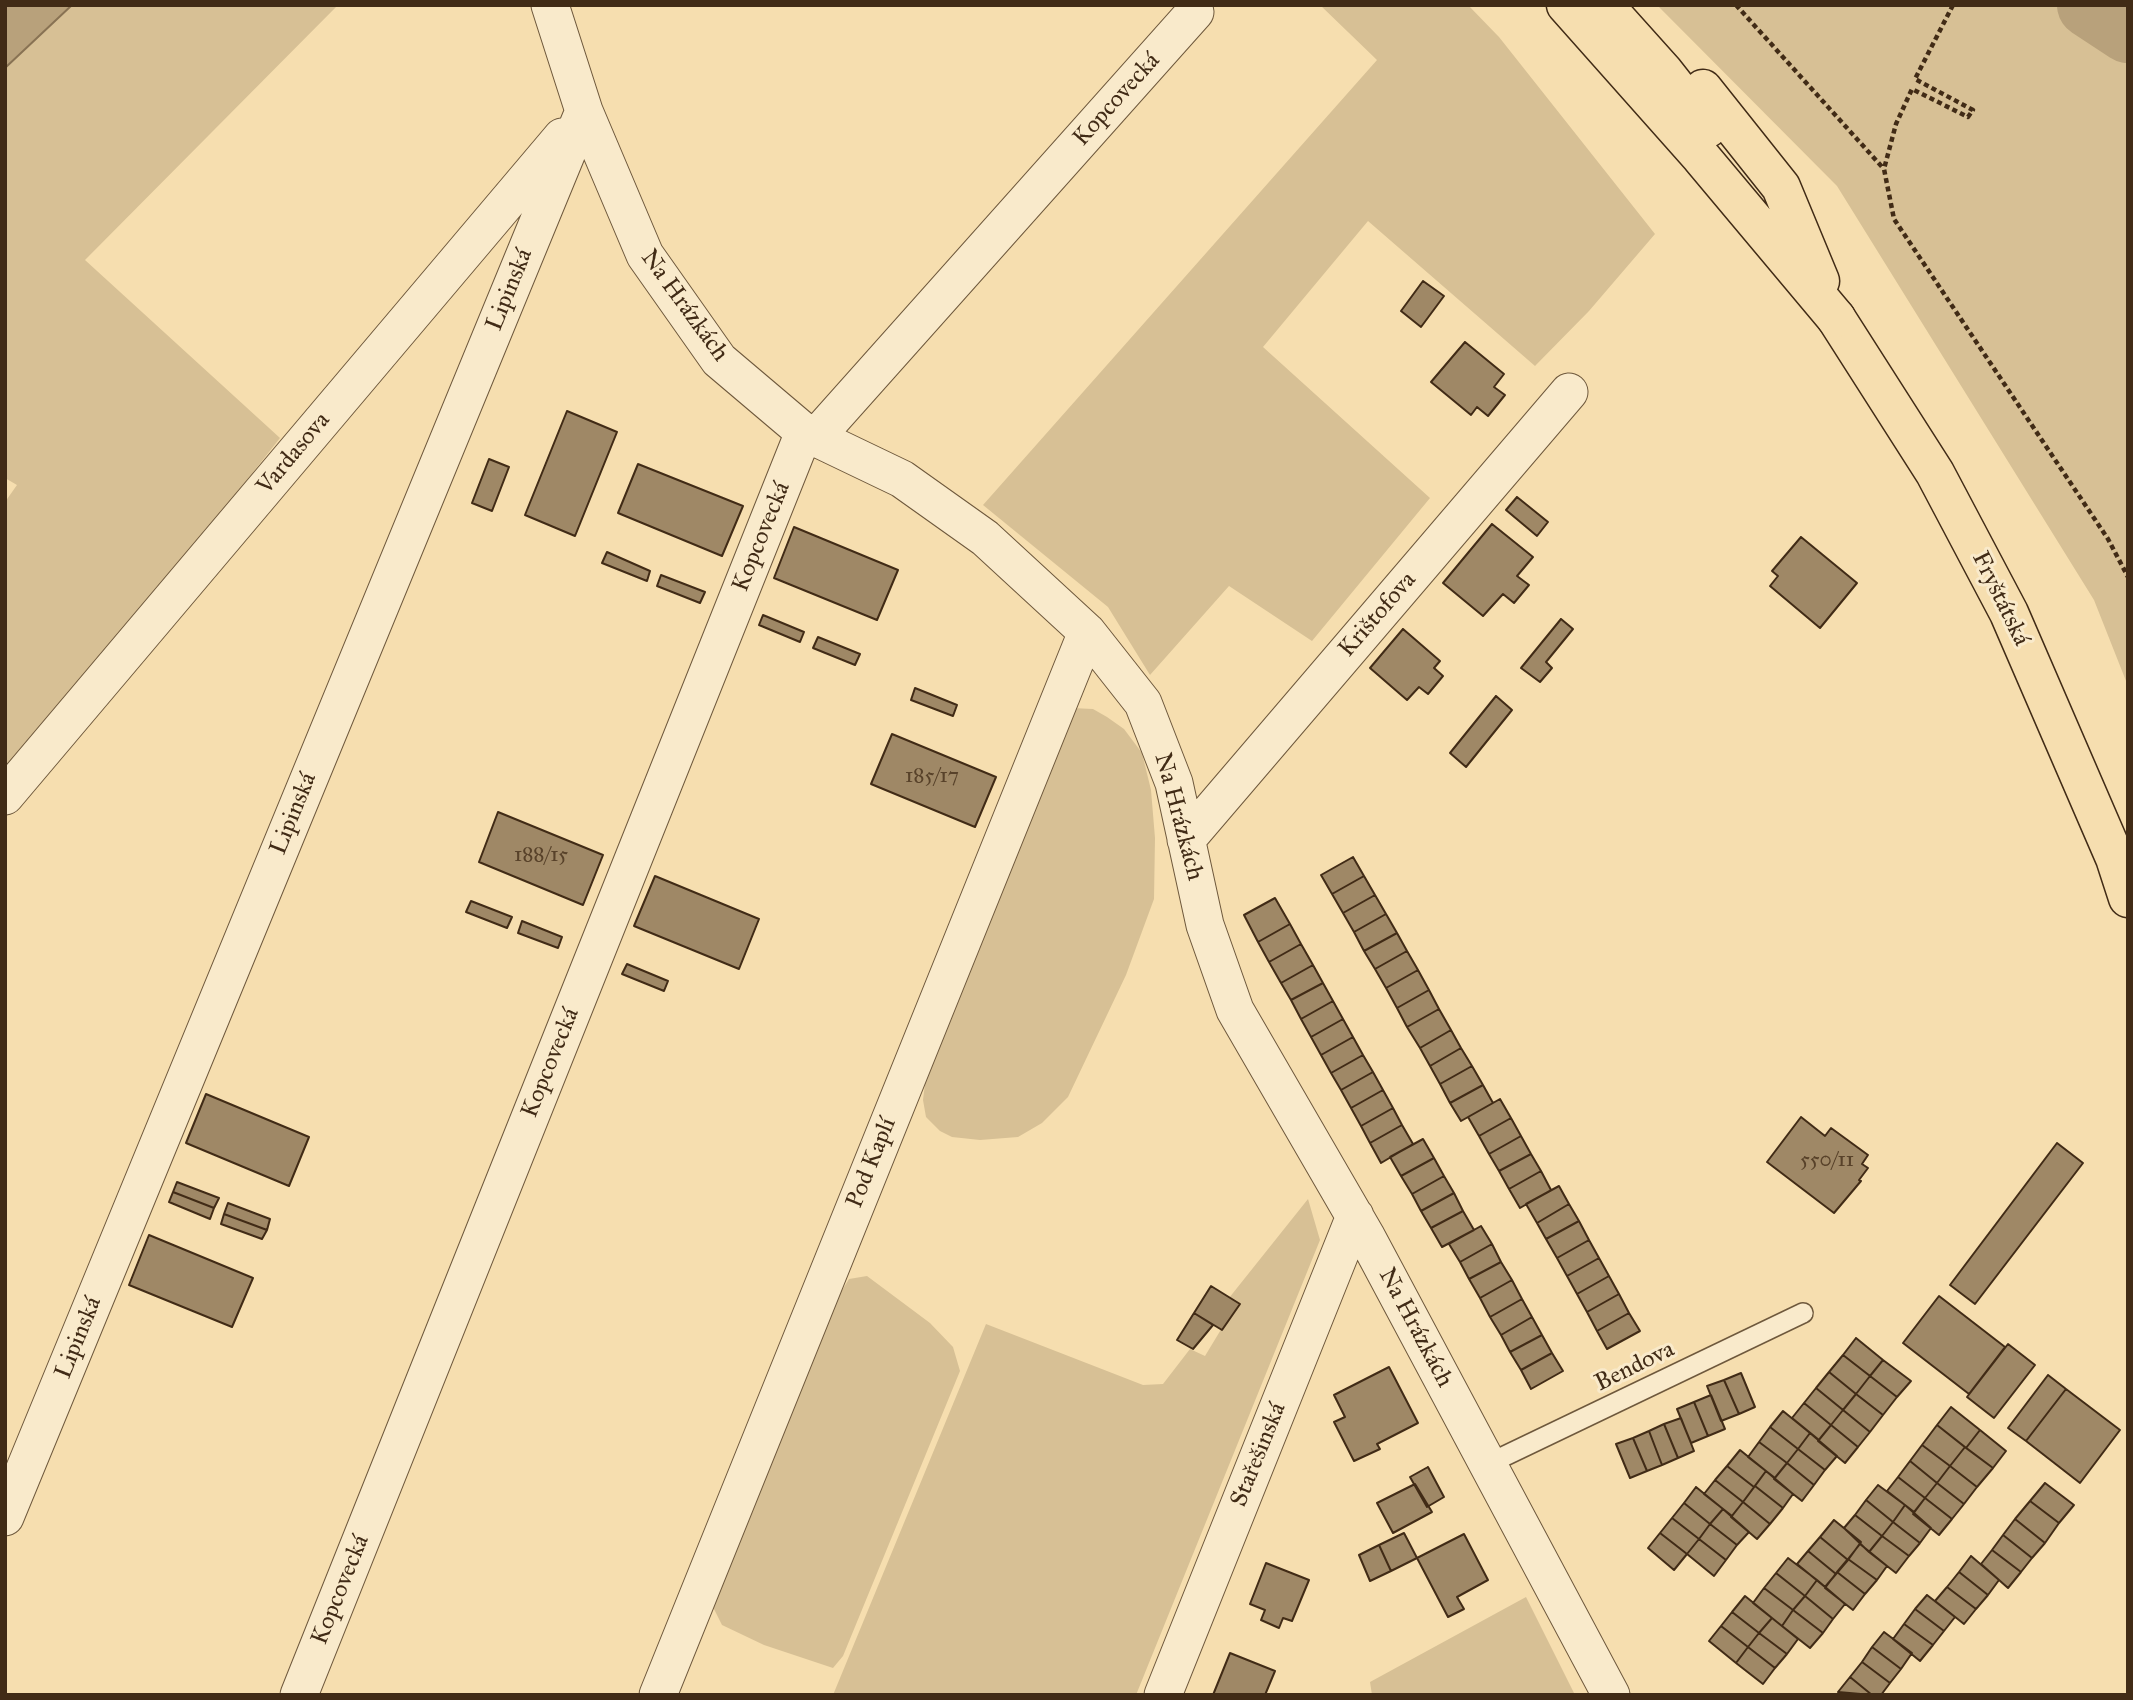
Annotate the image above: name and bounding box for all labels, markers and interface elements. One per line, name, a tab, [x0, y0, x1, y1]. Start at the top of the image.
street label: Kopcovecká	[1068, 47, 1166, 153]
street label: Lipinská	[481, 245, 539, 335]
street label: Na Hrázkách	[634, 245, 734, 367]
street label: Vardasova	[251, 407, 337, 501]
street label: Kopcovecká	[727, 478, 797, 596]
street label: Fryštátská	[1965, 547, 2035, 651]
street label: Krištofova	[1333, 566, 1423, 664]
street label: Na Hrázkách	[1147, 750, 1209, 884]
house number: 185/17	[905, 764, 959, 790]
street label: Lipinská	[265, 769, 323, 859]
house number: 188/15	[514, 843, 568, 869]
street label: Kopcovecká	[516, 1004, 586, 1122]
street label: Pod Kaplí	[841, 1114, 903, 1212]
house number: 550/11	[1800, 1148, 1854, 1174]
street label: Na Hrázkách	[1372, 1263, 1458, 1393]
street label: Lipinská	[50, 1293, 108, 1383]
street label: Bendova	[1591, 1336, 1679, 1398]
street label: Stařešinská	[1225, 1399, 1293, 1511]
street label: Kopcovecká	[306, 1531, 376, 1649]

